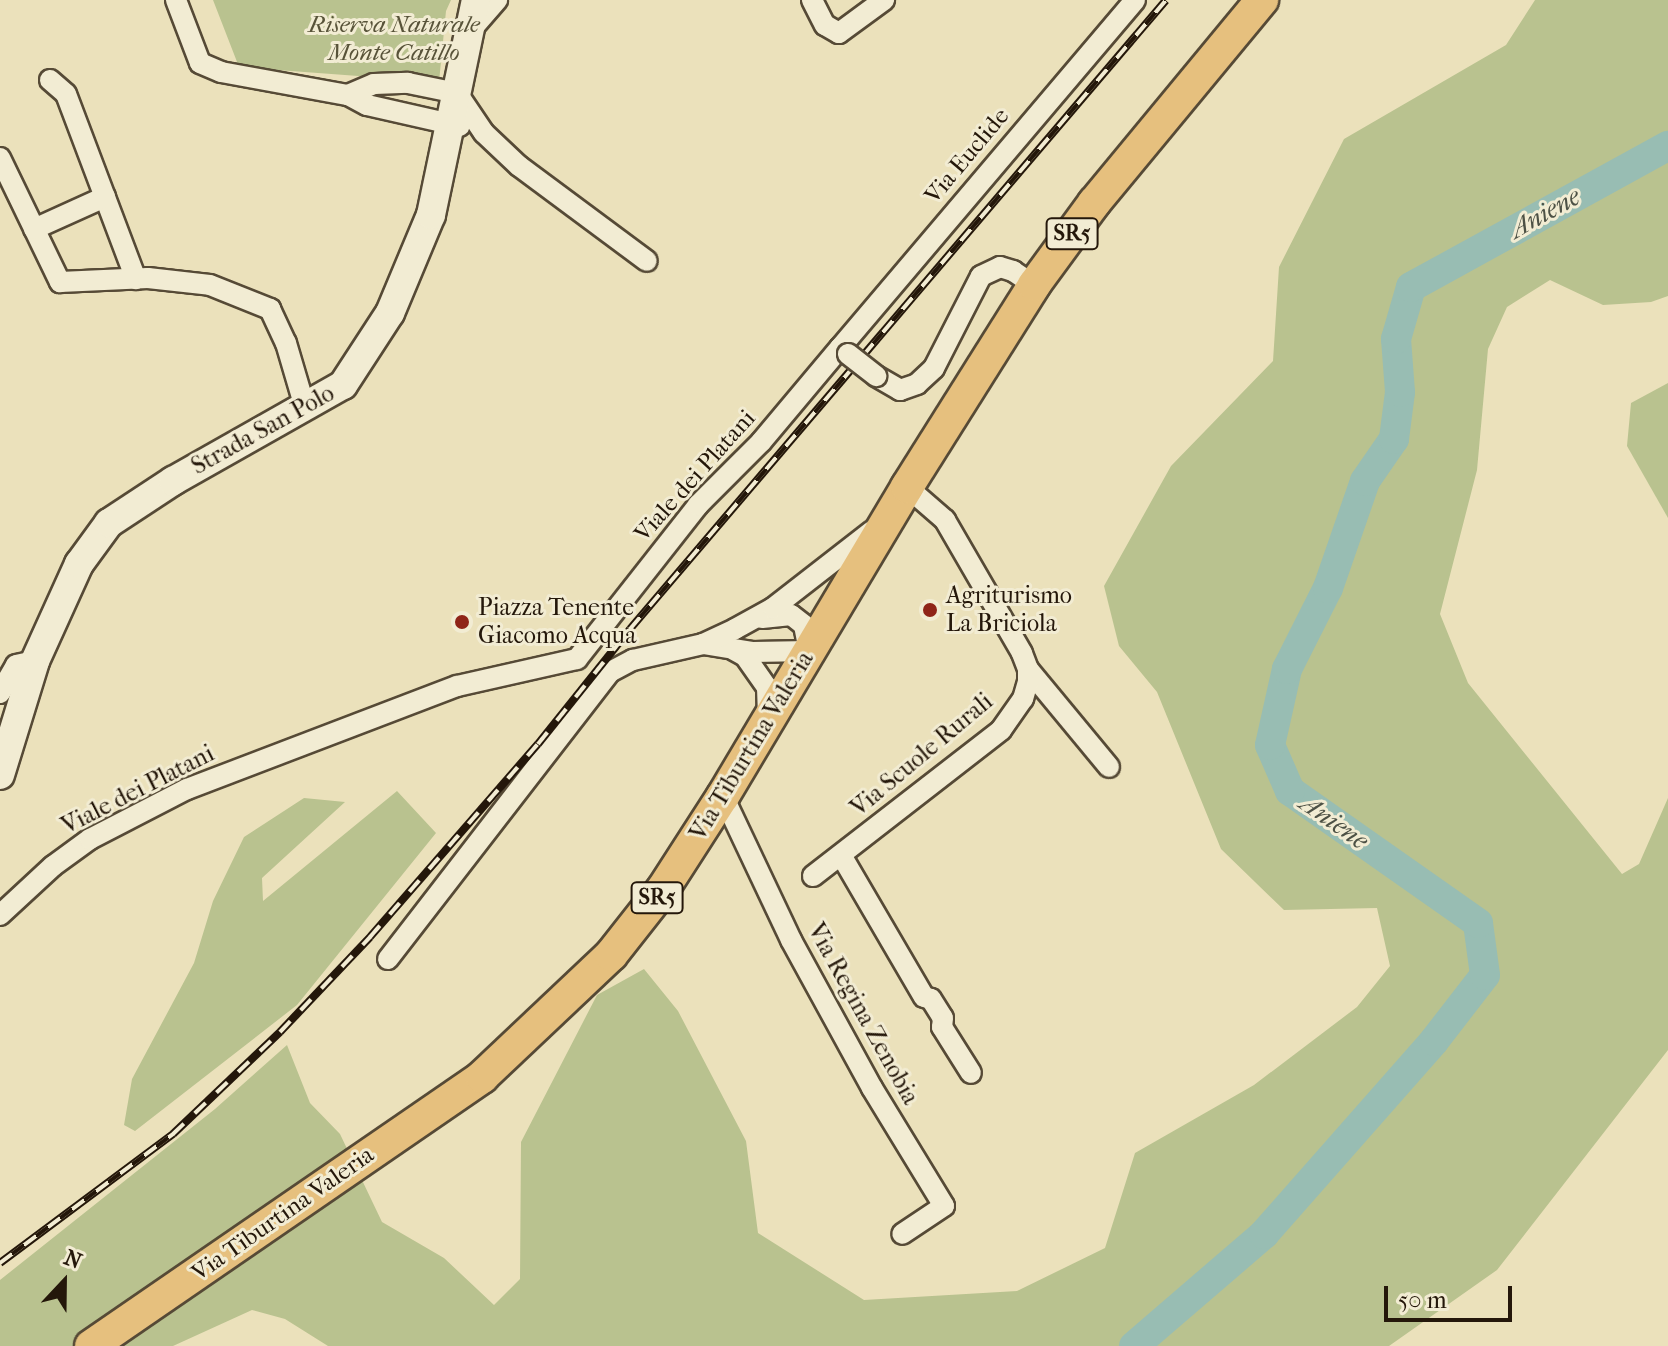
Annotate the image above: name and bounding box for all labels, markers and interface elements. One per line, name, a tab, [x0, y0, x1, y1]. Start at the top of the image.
park label: Riserva Naturale Monte Catillo	[308, 11, 480, 67]
street label: Via Euclide	[919, 102, 1015, 210]
water label: Aniene	[1504, 181, 1586, 245]
road number: SR5	[1044, 216, 1100, 252]
street label: Strada San Polo	[187, 379, 339, 481]
street label: Viale dei Platani	[628, 404, 762, 548]
place label: Agriturismo La Briciola	[946, 582, 1072, 638]
place label: Piazza Tenente Giacomo Acqua	[478, 594, 636, 650]
marker: Agriturismo La Briciola	[921, 601, 939, 619]
marker: Piazza Tenente Giacomo Acqua	[453, 613, 471, 631]
street label: Via Tiburtina Valeria	[684, 646, 820, 846]
street label: Via Scuole Rurali	[845, 687, 999, 823]
street label: Viale dei Platani	[57, 739, 219, 841]
water label: Aniene	[1294, 788, 1374, 856]
road number: SR5	[629, 880, 685, 916]
street label: Via Regina Zenobia	[801, 918, 925, 1110]
street label: Via Tiburtina Valeria	[186, 1140, 380, 1288]
north arrow	[24, 1242, 104, 1322]
text: N	[60, 1245, 86, 1275]
scale bar	[1388, 1270, 1516, 1320]
text: 50 m	[1398, 1286, 1447, 1314]

